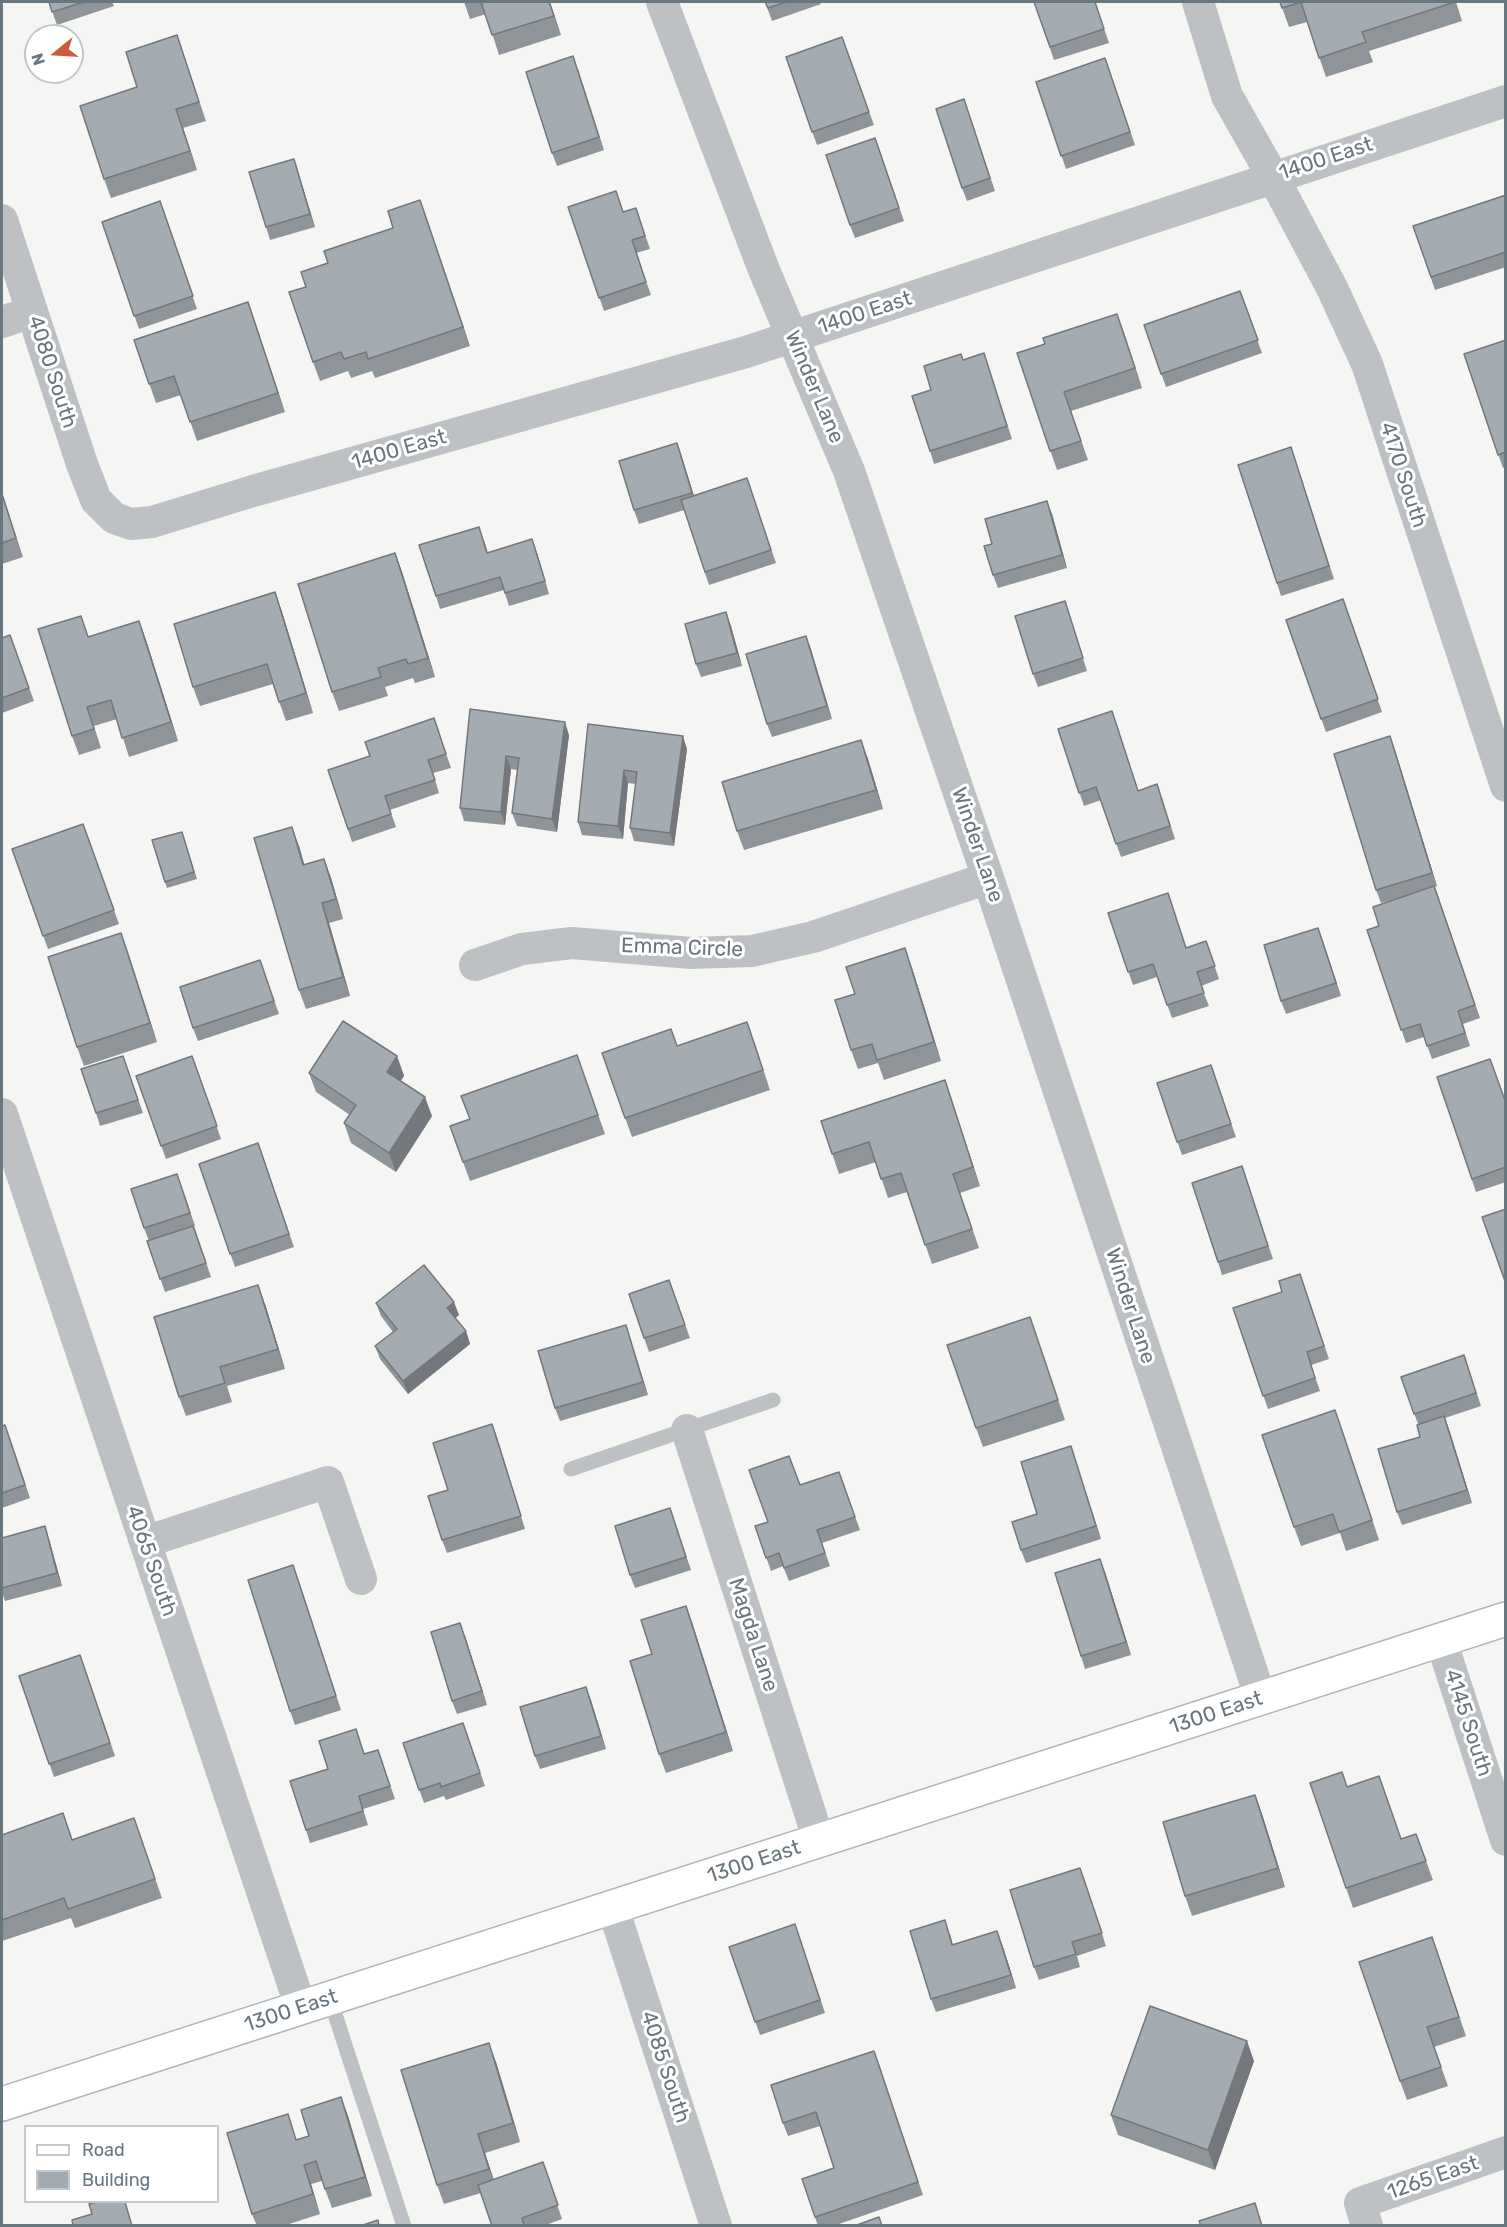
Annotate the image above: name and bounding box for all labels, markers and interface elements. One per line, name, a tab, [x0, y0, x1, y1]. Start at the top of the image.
north arrow	[24, 24, 84, 84]
text: N	[27, 51, 49, 68]
street label: 1400 East	[1276, 132, 1376, 186]
street label: 1400 East	[815, 286, 915, 340]
street label: 4080 South	[22, 312, 82, 432]
street label: Winder Lane	[779, 327, 849, 447]
street label: 4170 South	[1374, 419, 1432, 531]
street label: 1400 East	[349, 425, 449, 475]
street label: Winder Lane	[946, 784, 1008, 906]
street label: Emma Circle	[621, 933, 743, 963]
street label: Winder Lane	[1099, 1245, 1161, 1367]
street label: 4065 South	[120, 1502, 182, 1620]
street label: Magda Lane	[723, 1575, 783, 1695]
street label: 4145 South	[1439, 1666, 1497, 1780]
street label: 1300 East	[1166, 1686, 1266, 1740]
street label: 1300 East	[704, 1835, 804, 1889]
street label: 1300 East	[241, 1984, 341, 2038]
street label: 4085 South	[635, 2008, 695, 2126]
legend	[24, 2125, 219, 2203]
text: Road	[82, 2139, 125, 2161]
street label: 1265 East	[1384, 2151, 1482, 2205]
text: Building	[82, 2169, 150, 2191]

